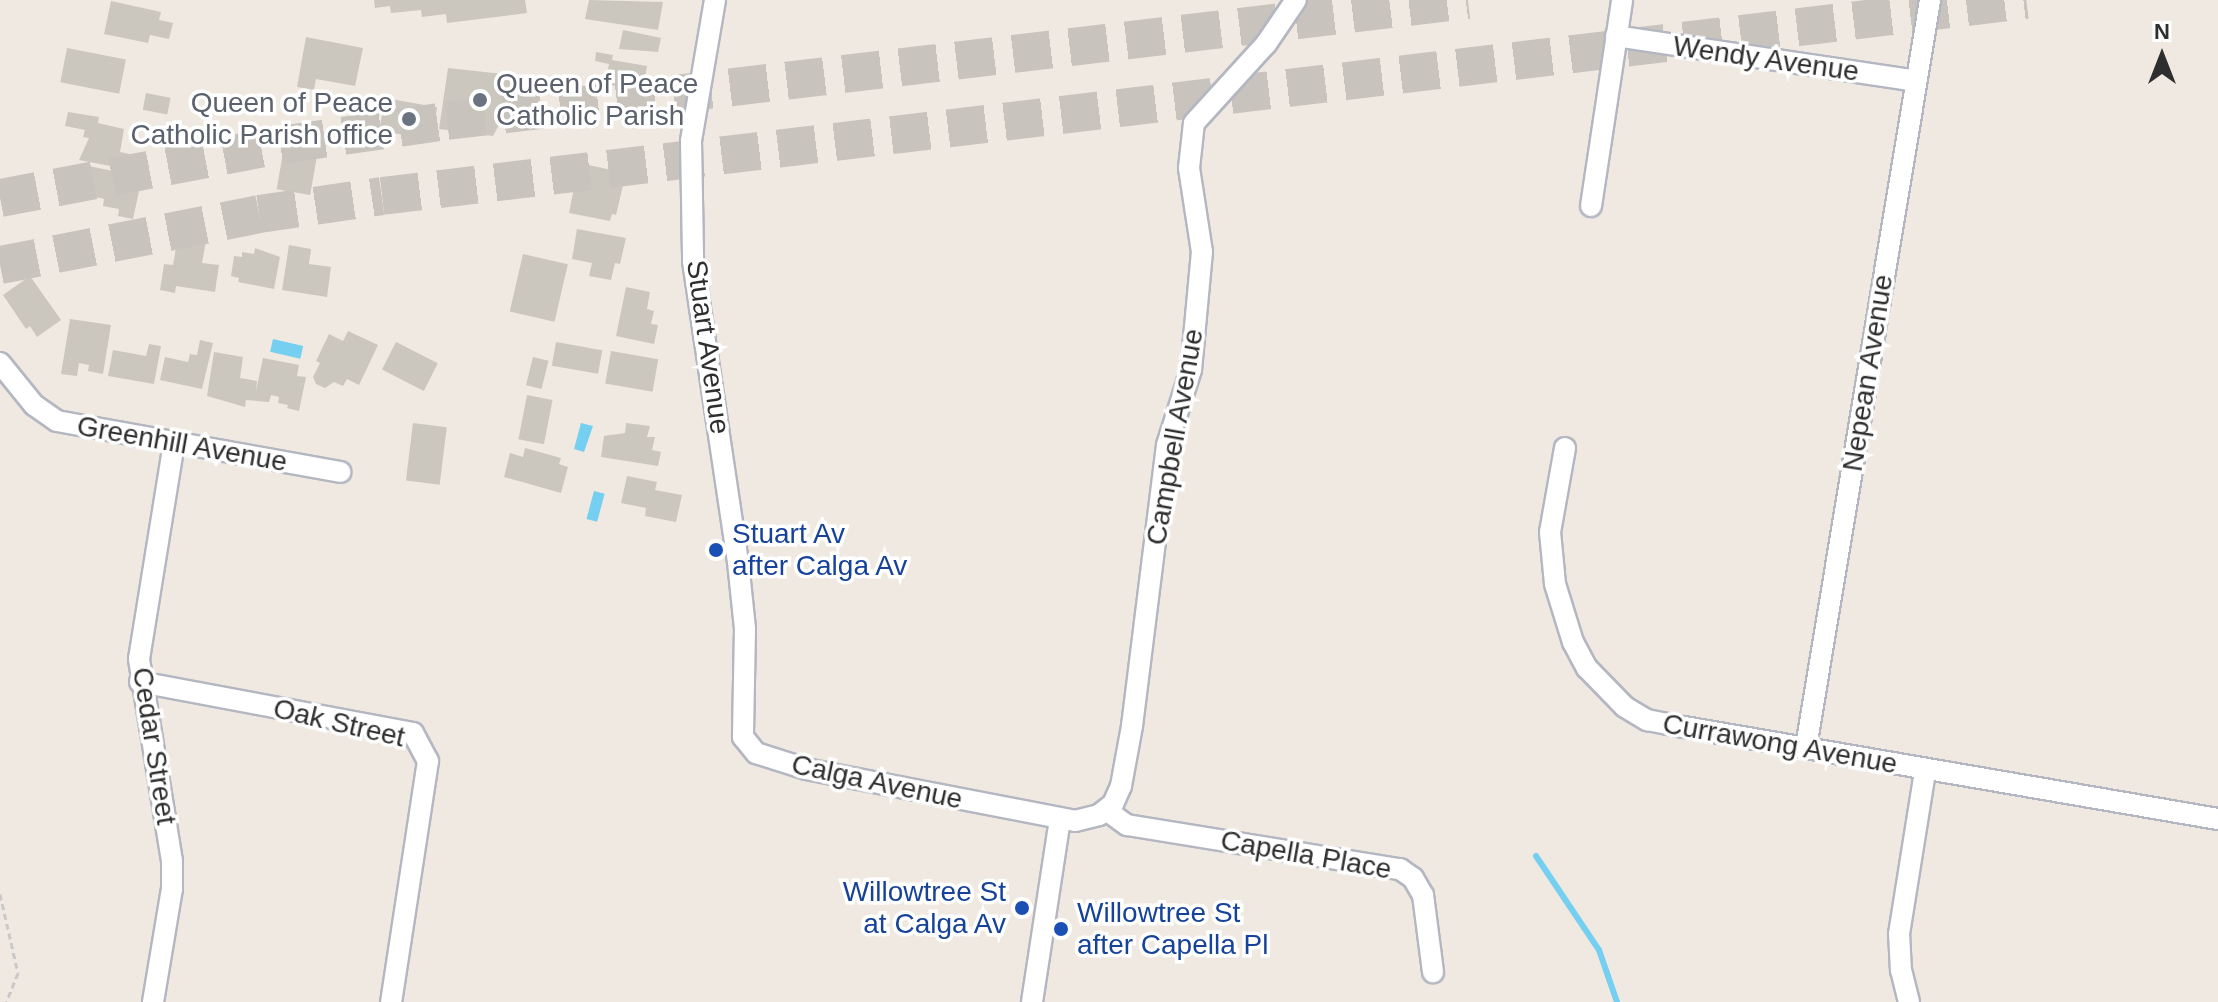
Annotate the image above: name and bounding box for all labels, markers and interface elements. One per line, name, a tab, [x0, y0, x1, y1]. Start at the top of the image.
north arrow	[2122, 16, 2202, 96]
text: N	[2154, 19, 2170, 44]
street label: Wendy Avenue	[1670, 29, 1862, 89]
place label: Queen of Peace Catholic Parish	[496, 67, 698, 133]
place label: Queen of Peace Catholic Parish office	[130, 86, 393, 152]
marker: Queen of Peace Catholic Parish	[471, 91, 489, 109]
marker: Queen of Peace Catholic Parish office	[400, 110, 418, 128]
street label: Stuart Avenue	[679, 257, 737, 437]
street label: Nepean Avenue	[1836, 271, 1900, 475]
street label: Campbell Avenue	[1139, 326, 1211, 548]
street label: Greenhill Avenue	[74, 409, 290, 479]
place label: Stuart Av after Calga Av	[732, 517, 909, 583]
marker: Stuart Av after Calga Av	[707, 541, 725, 559]
street label: Cedar Street	[125, 665, 183, 827]
street label: Oak Street	[270, 692, 408, 754]
street label: Currawong Avenue	[1659, 707, 1901, 781]
street label: Calga Avenue	[788, 747, 966, 817]
street label: Capella Place	[1218, 823, 1394, 887]
place label: Willowtree St at Calga Av	[843, 875, 1006, 941]
place label: Willowtree St after Capella Pl	[1077, 896, 1268, 962]
marker: Willowtree St at Calga Av	[1013, 899, 1031, 917]
marker: Willowtree St after Capella Pl	[1052, 920, 1070, 938]

